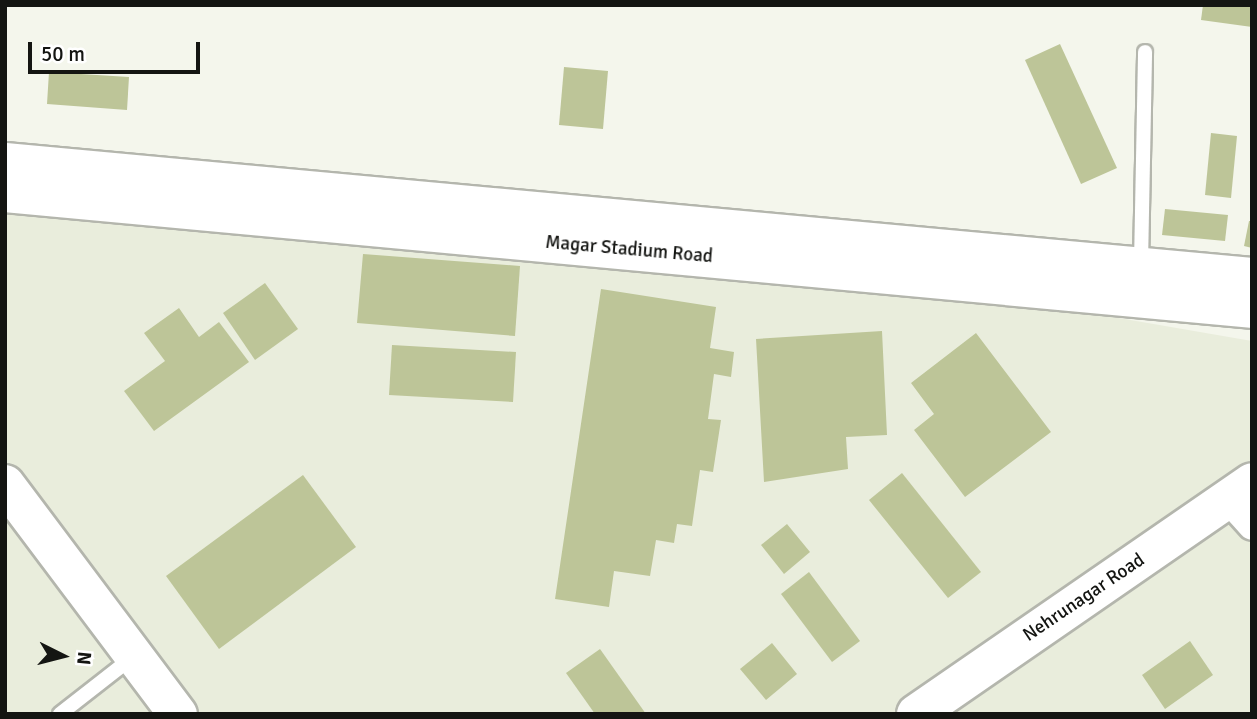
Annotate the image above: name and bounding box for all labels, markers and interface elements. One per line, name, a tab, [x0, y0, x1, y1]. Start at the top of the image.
scale bar	[32, 28, 203, 72]
text: 50 m	[41, 41, 85, 67]
street label: Magar Stadium Road	[544, 231, 714, 269]
street label: Nehrunagar Road	[1019, 549, 1149, 647]
north arrow	[28, 621, 98, 691]
text: N	[71, 650, 97, 666]

